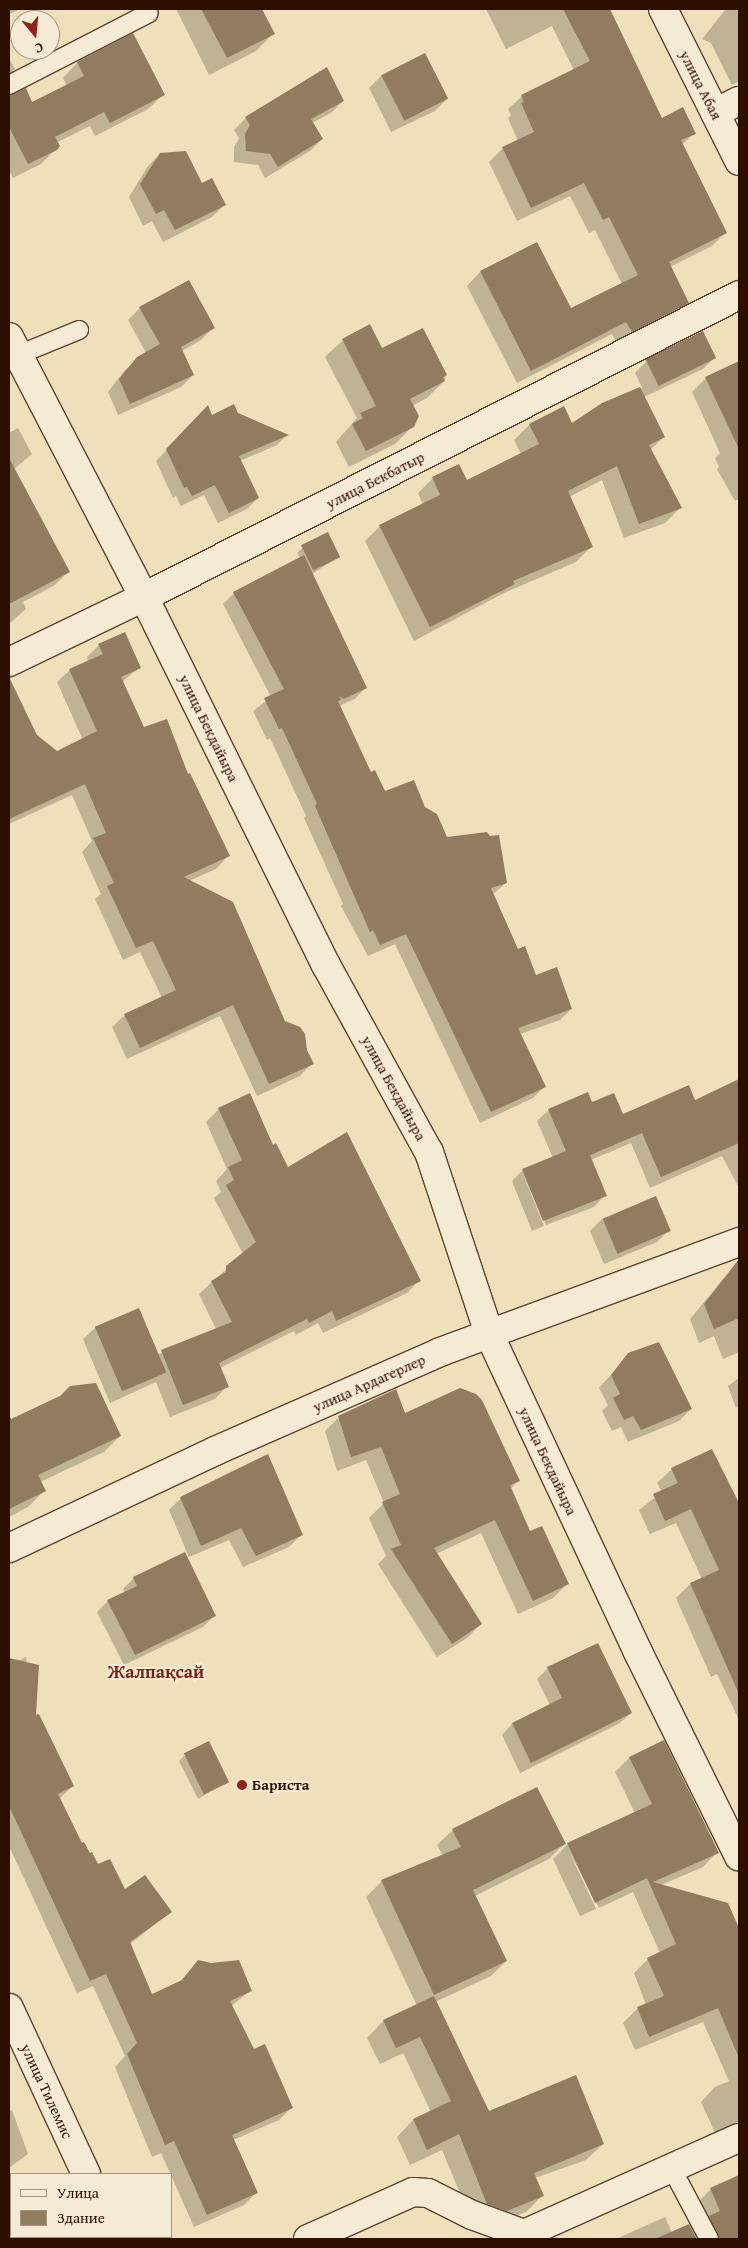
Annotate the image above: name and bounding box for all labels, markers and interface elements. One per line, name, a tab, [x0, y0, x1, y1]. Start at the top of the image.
north arrow	[10, 10, 60, 60]
text: С	[32, 38, 46, 59]
street label: улица Абая	[676, 47, 726, 123]
street label: улица Бекбатыр	[323, 447, 427, 513]
street label: улица Бекдайыра	[175, 671, 243, 785]
street label: улица Бекдайыра	[358, 1032, 430, 1144]
street label: улица Ардагерлер	[310, 1350, 428, 1416]
street label: улица Бекдайыра	[515, 1404, 581, 1518]
district label: Жалпақсай	[108, 1661, 204, 1683]
place label: Бариста	[252, 1776, 310, 1794]
marker: Бариста	[236, 1779, 248, 1791]
street label: улица Тилемис	[17, 2041, 77, 2141]
legend	[10, 2173, 172, 2238]
text: Улица	[57, 2182, 99, 2203]
text: Здание	[57, 2207, 105, 2228]

